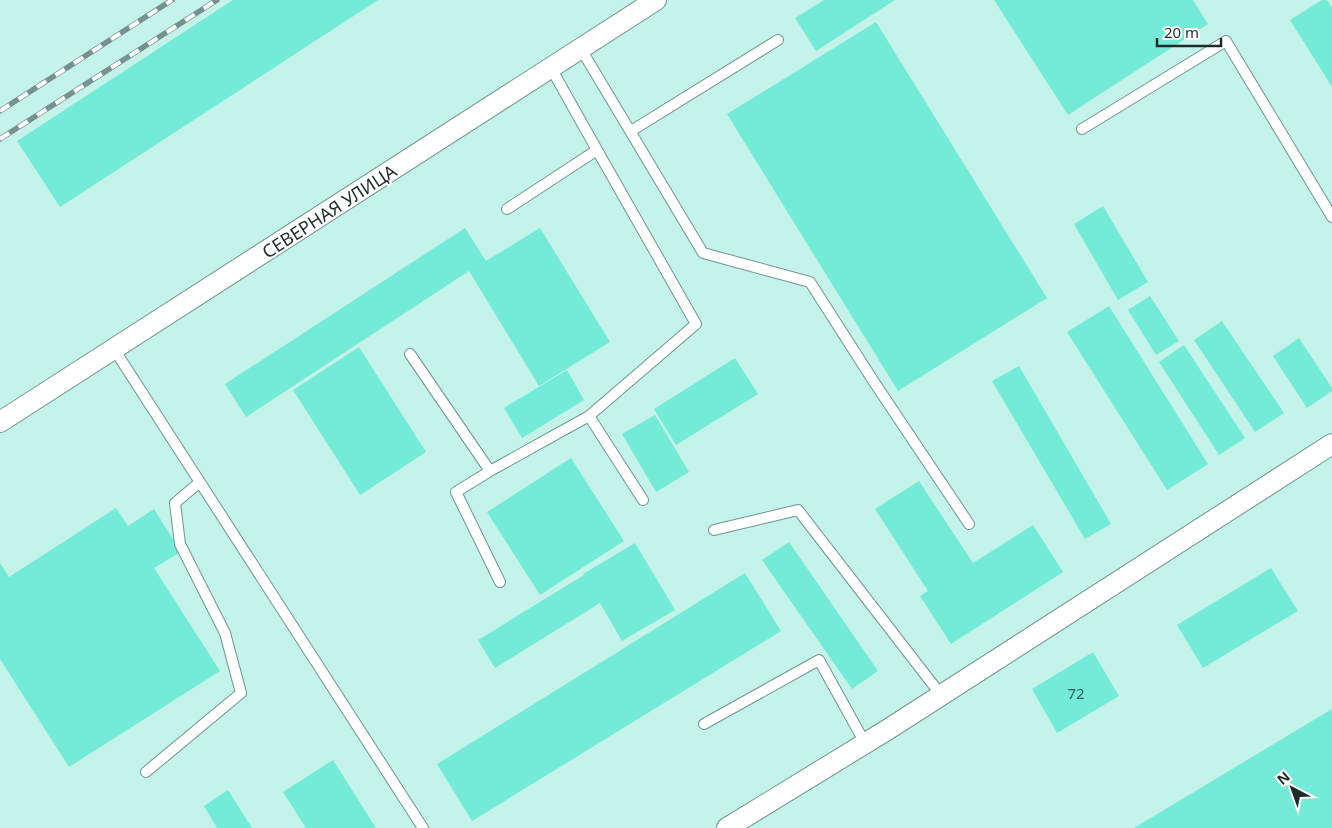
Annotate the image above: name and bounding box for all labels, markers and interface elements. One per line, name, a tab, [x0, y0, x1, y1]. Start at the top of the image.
scale bar	[1157, 15, 1221, 47]
text: 20 m	[1164, 22, 1199, 42]
street label: СЕВЕРНАЯ УЛИЦА	[257, 158, 401, 263]
house number: 72	[1067, 683, 1085, 703]
north arrow	[1267, 763, 1317, 813]
text: N	[1273, 767, 1294, 789]

